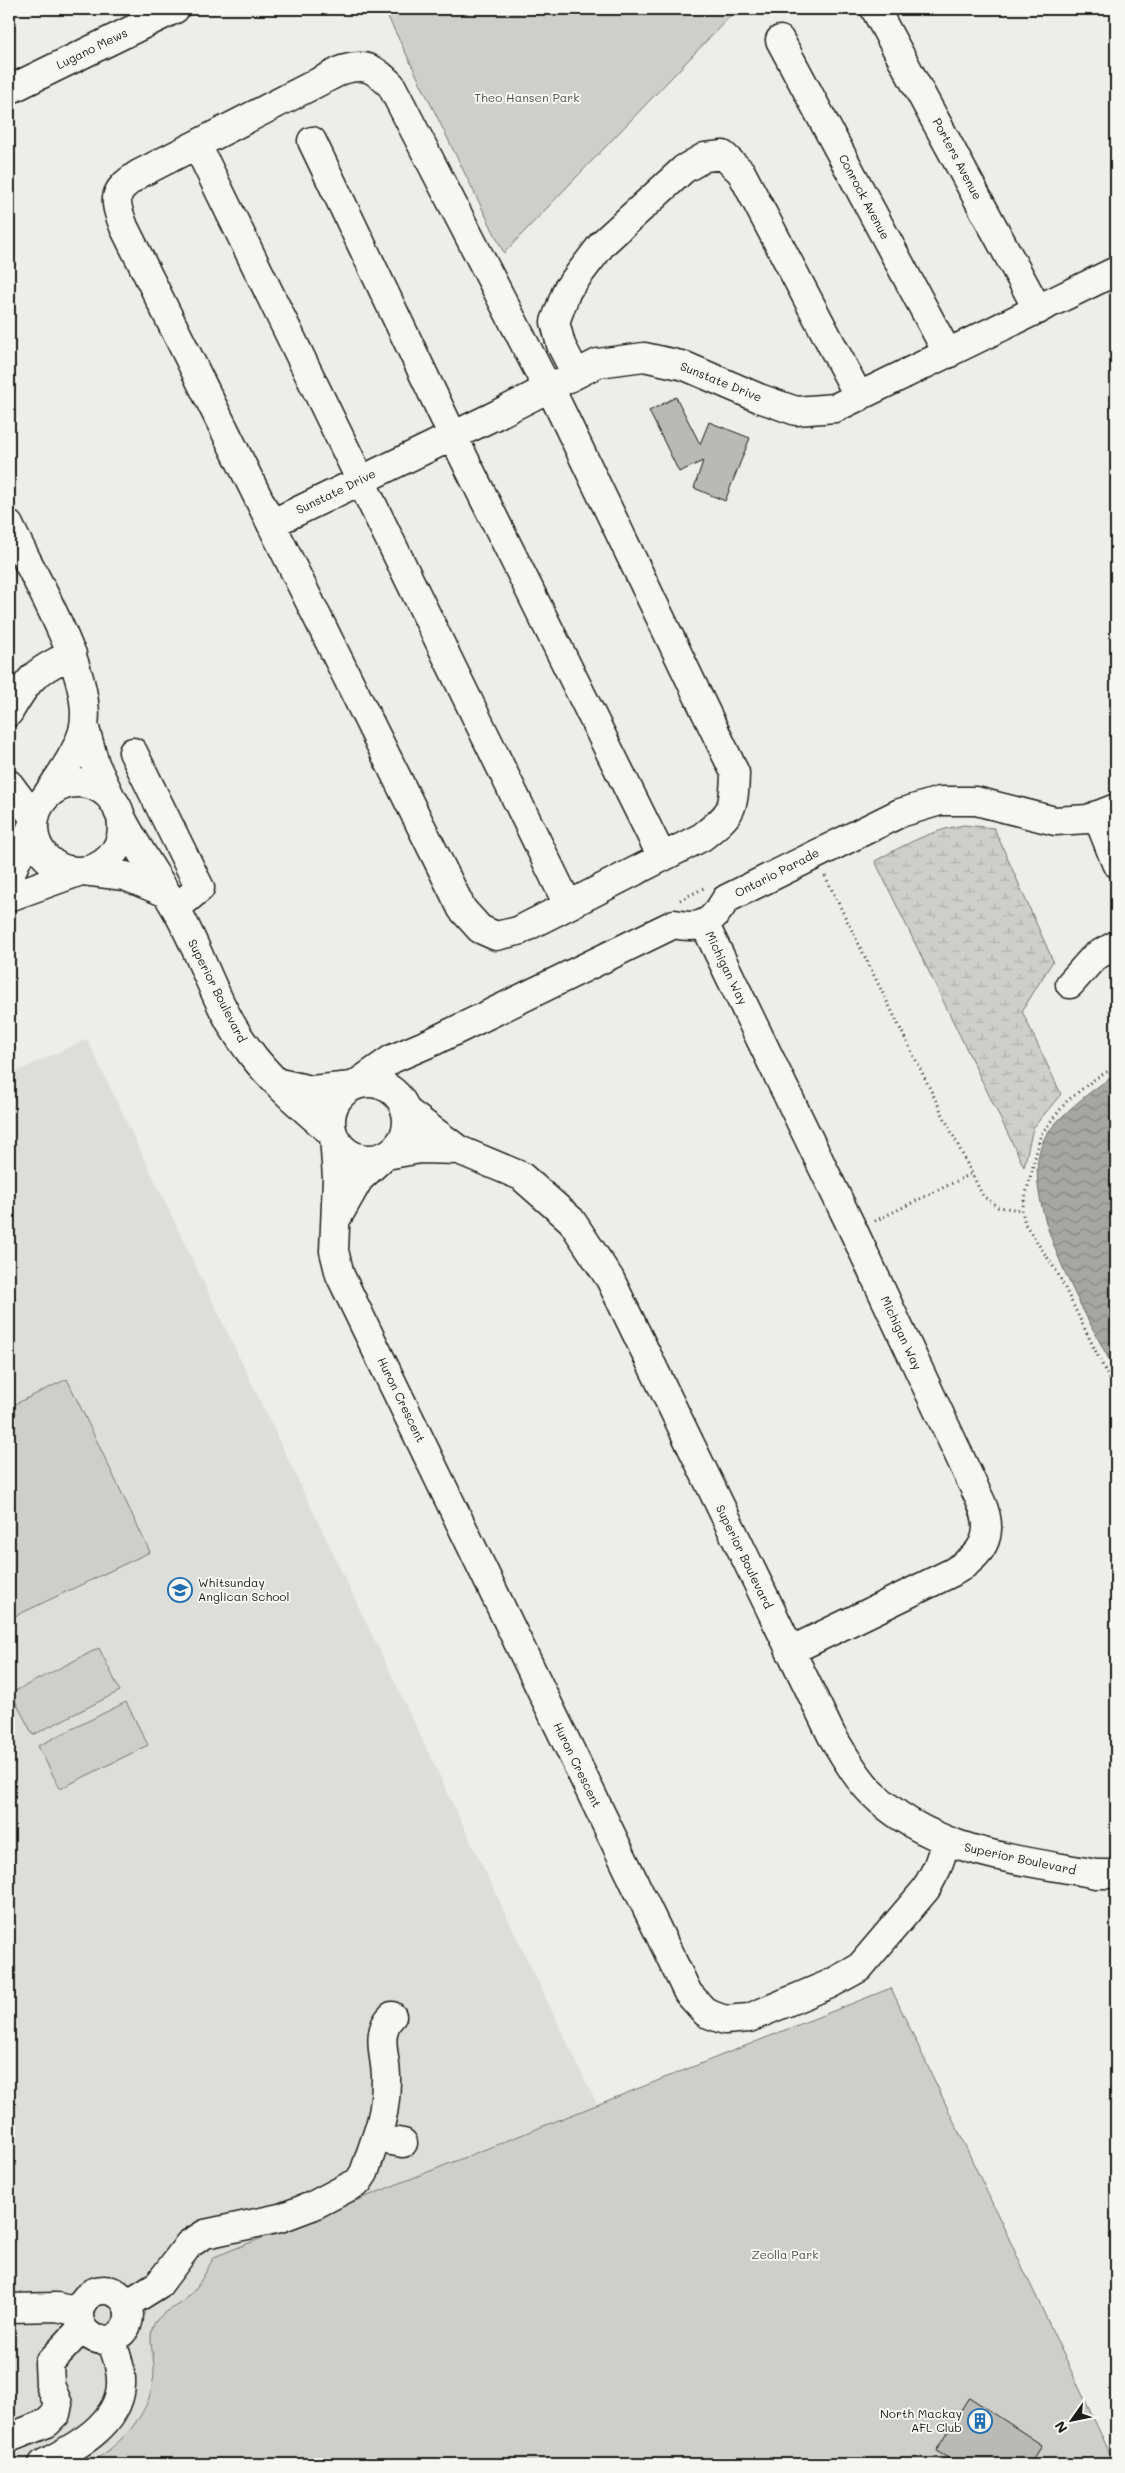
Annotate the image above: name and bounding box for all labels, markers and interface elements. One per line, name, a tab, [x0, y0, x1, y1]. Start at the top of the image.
street label: Lugano Mews	[53, 24, 130, 72]
park label: Theo Hansen Park	[474, 89, 580, 105]
street label: Porters Avenue	[930, 115, 986, 202]
street label: Conrock Avenue	[836, 151, 894, 242]
street label: Sunstate Drive	[678, 357, 765, 405]
street label: Sunstate Drive	[293, 465, 378, 517]
street label: Ontario Parade	[732, 844, 822, 900]
street label: Michigan Way	[702, 928, 752, 1007]
street label: Superior Boulevard	[185, 936, 251, 1045]
street label: Michigan Way	[878, 1293, 926, 1372]
street label: Huron Crescent	[374, 1354, 429, 1445]
street label: Superior Boulevard	[713, 1502, 777, 1612]
place label: Whitsunday Anglican School	[198, 1574, 289, 1604]
school or university icon: Whitsunday Anglican School	[167, 1577, 193, 1603]
street label: Huron Crescent	[550, 1719, 605, 1810]
street label: Superior Boulevard	[963, 1838, 1078, 1878]
park label: Zeolla Park	[751, 2246, 819, 2262]
north arrow	[1048, 2396, 1098, 2446]
place label: North Mackay AFL Club	[880, 2405, 962, 2435]
building icon: North Mackay AFL Club	[967, 2408, 993, 2434]
text: N	[1050, 2418, 1072, 2437]

